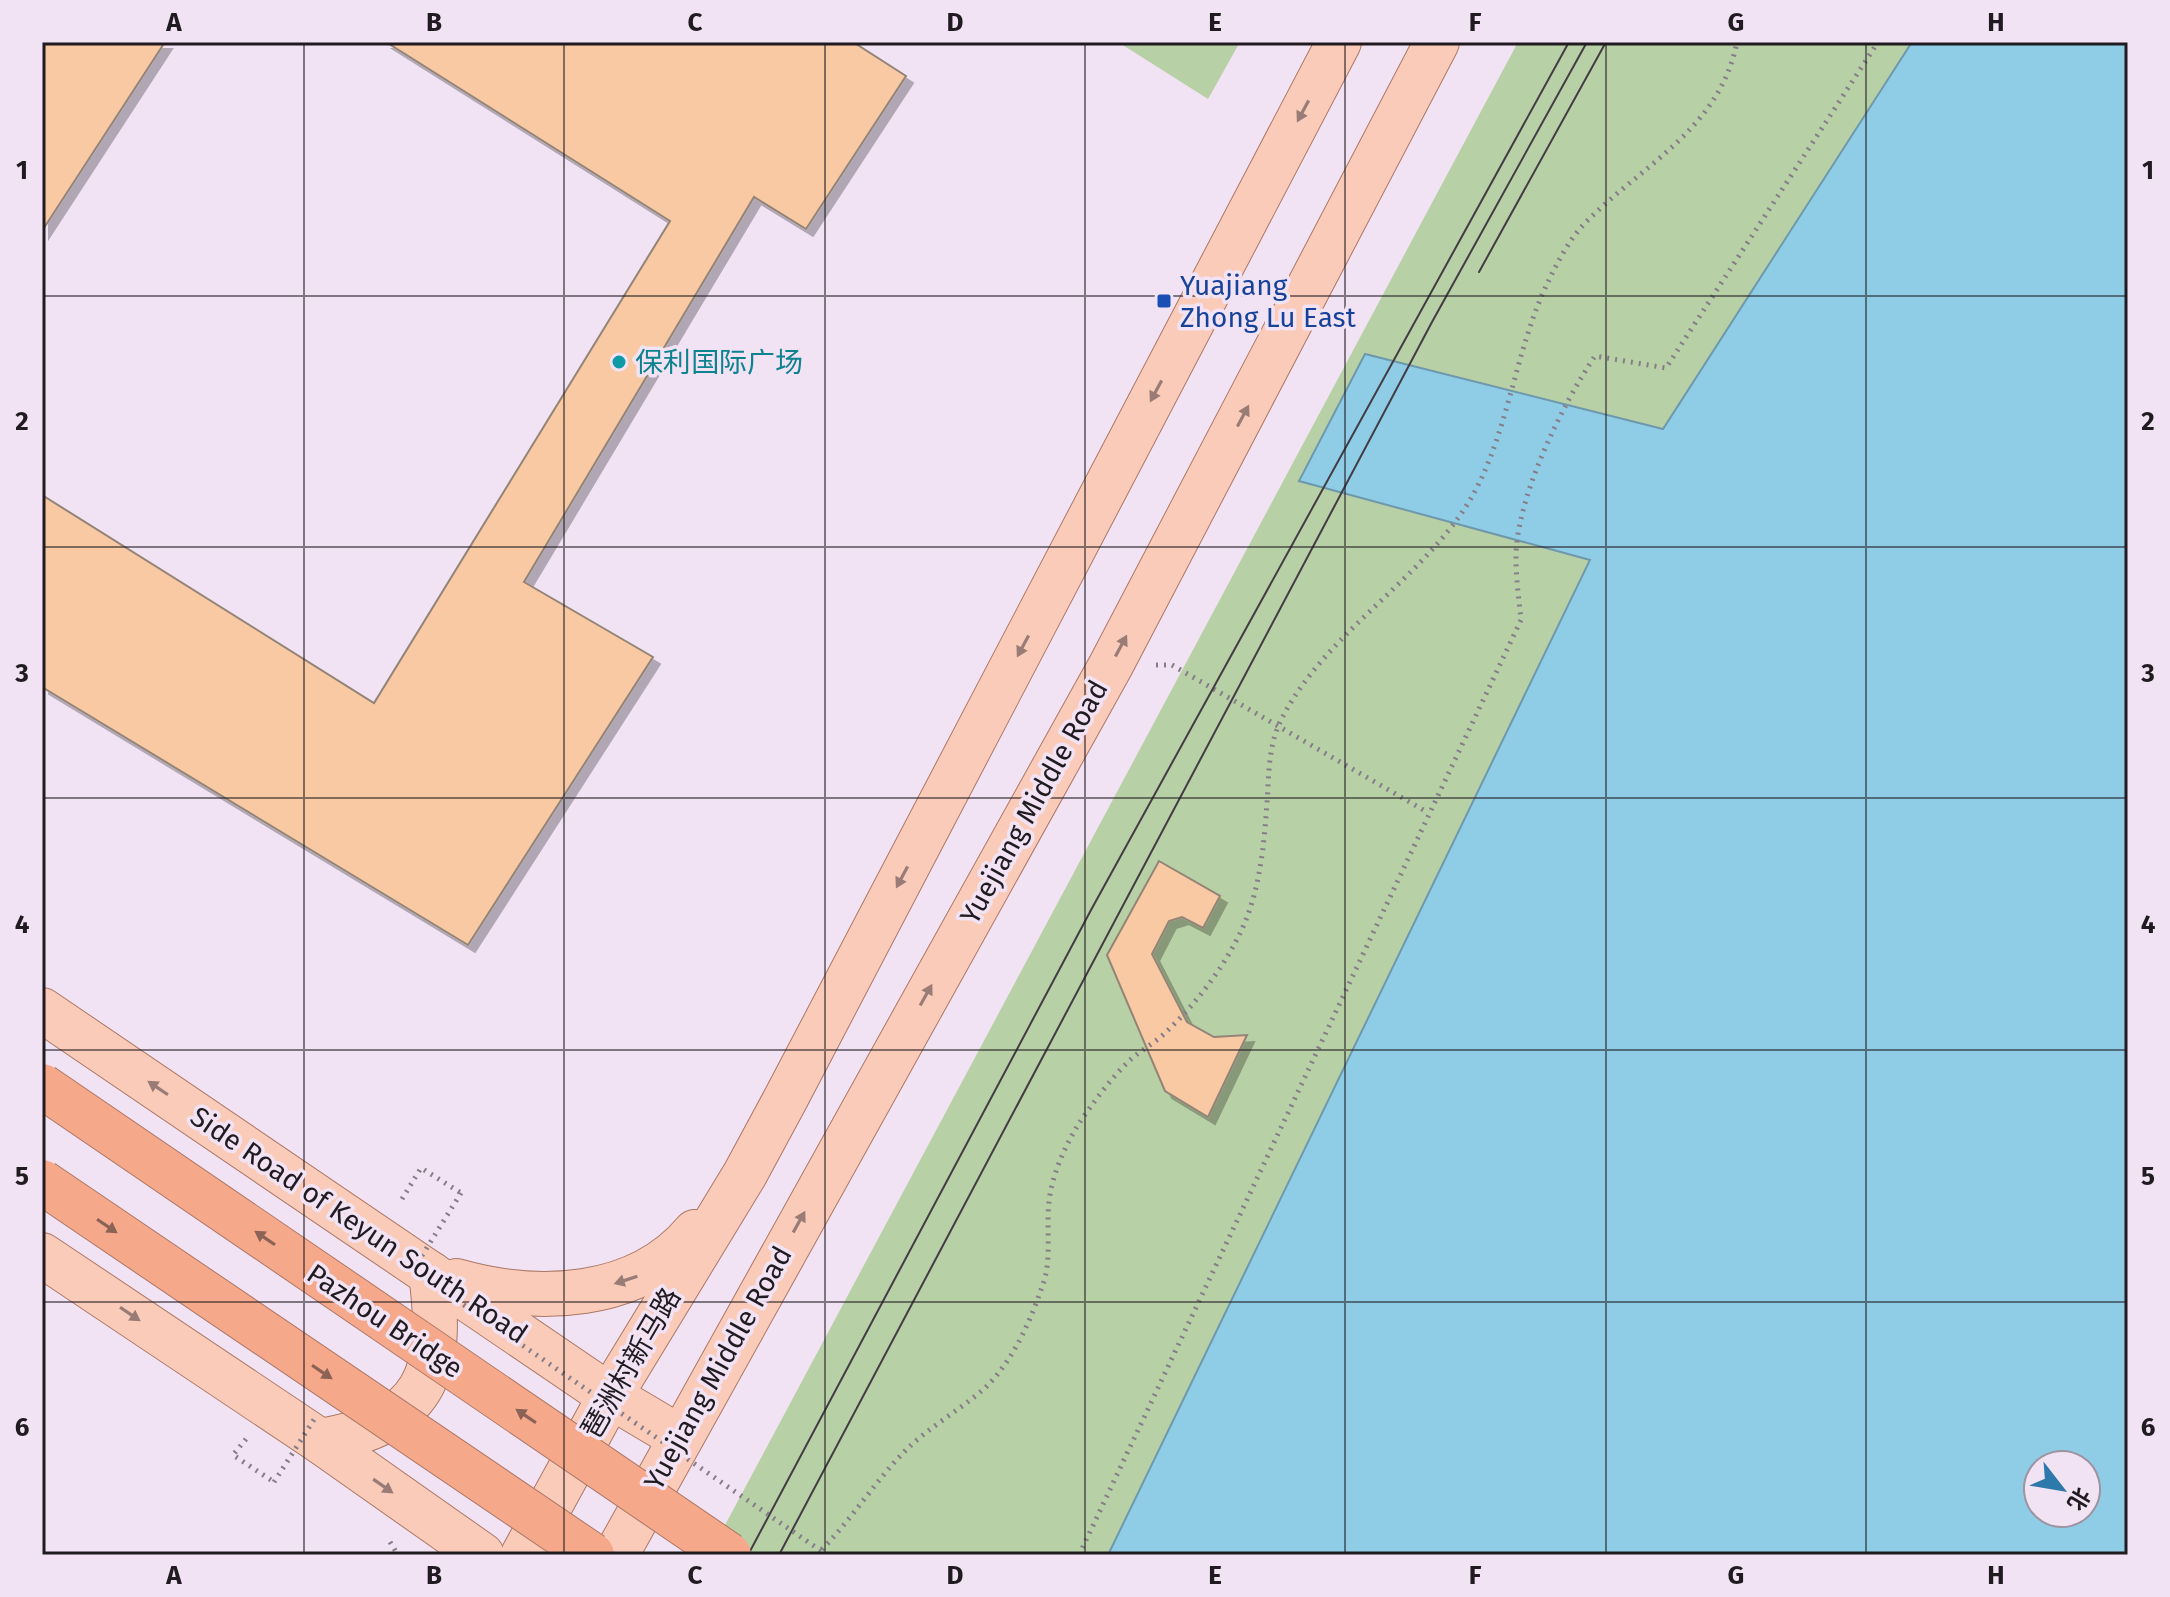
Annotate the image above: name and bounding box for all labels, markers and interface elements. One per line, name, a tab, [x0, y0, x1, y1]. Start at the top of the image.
text: A	[165, 7, 182, 38]
text: B	[426, 7, 442, 38]
text: C	[688, 7, 703, 38]
text: D	[947, 7, 964, 38]
text: E	[1208, 7, 1222, 38]
text: F	[1469, 7, 1482, 38]
text: G	[1728, 7, 1744, 38]
text: H	[1987, 7, 2005, 38]
one-way arrow	[1296, 100, 1310, 122]
text: 1	[16, 155, 28, 186]
text: 1	[2142, 155, 2154, 186]
place label: Yuajiang Zhong Lu East	[1180, 269, 1357, 334]
marker: Yuajiang Zhong Lu East	[1155, 292, 1173, 310]
place label: 保利国际广场	[635, 346, 803, 379]
marker: 保利国际广场	[610, 353, 628, 371]
one-way arrow	[1149, 379, 1162, 402]
one-way arrow	[1236, 404, 1249, 427]
text: 2	[15, 406, 29, 437]
text: 2	[2141, 406, 2155, 437]
one-way arrow	[1114, 634, 1127, 657]
one-way arrow	[1016, 635, 1029, 658]
text: 3	[14, 658, 29, 689]
text: 3	[2140, 658, 2155, 689]
street label: Yuejiang Middle Road	[953, 674, 1115, 930]
one-way arrow	[896, 865, 909, 888]
text: 4	[15, 909, 30, 940]
text: 4	[2141, 909, 2156, 940]
one-way arrow	[919, 984, 933, 1006]
one-way arrow	[147, 1081, 168, 1096]
street label: Side Road of Keyun South Road	[184, 1100, 534, 1350]
text: 5	[15, 1161, 29, 1192]
text: 5	[2141, 1161, 2155, 1192]
one-way arrow	[792, 1211, 806, 1233]
one-way arrow	[96, 1218, 117, 1233]
one-way arrow	[254, 1231, 275, 1246]
street label: Yuejiang Middle Road	[637, 1240, 799, 1496]
street label: Pazhou Bridge	[301, 1257, 469, 1385]
one-way arrow	[614, 1275, 638, 1287]
street label: 琶洲村新马路	[575, 1282, 687, 1444]
one-way arrow	[119, 1306, 141, 1321]
one-way arrow	[311, 1364, 332, 1379]
one-way arrow	[515, 1409, 536, 1424]
text: 6	[15, 1412, 30, 1443]
text: 6	[2141, 1412, 2156, 1443]
north arrow	[2022, 1449, 2102, 1529]
one-way arrow	[373, 1478, 394, 1493]
text: 北	[2061, 1483, 2096, 1515]
text: A	[165, 1560, 182, 1591]
text: B	[426, 1560, 442, 1591]
text: C	[688, 1560, 703, 1591]
text: D	[947, 1560, 964, 1591]
text: E	[1208, 1560, 1222, 1591]
text: F	[1469, 1560, 1482, 1591]
text: G	[1728, 1560, 1744, 1591]
text: H	[1987, 1560, 2005, 1591]

